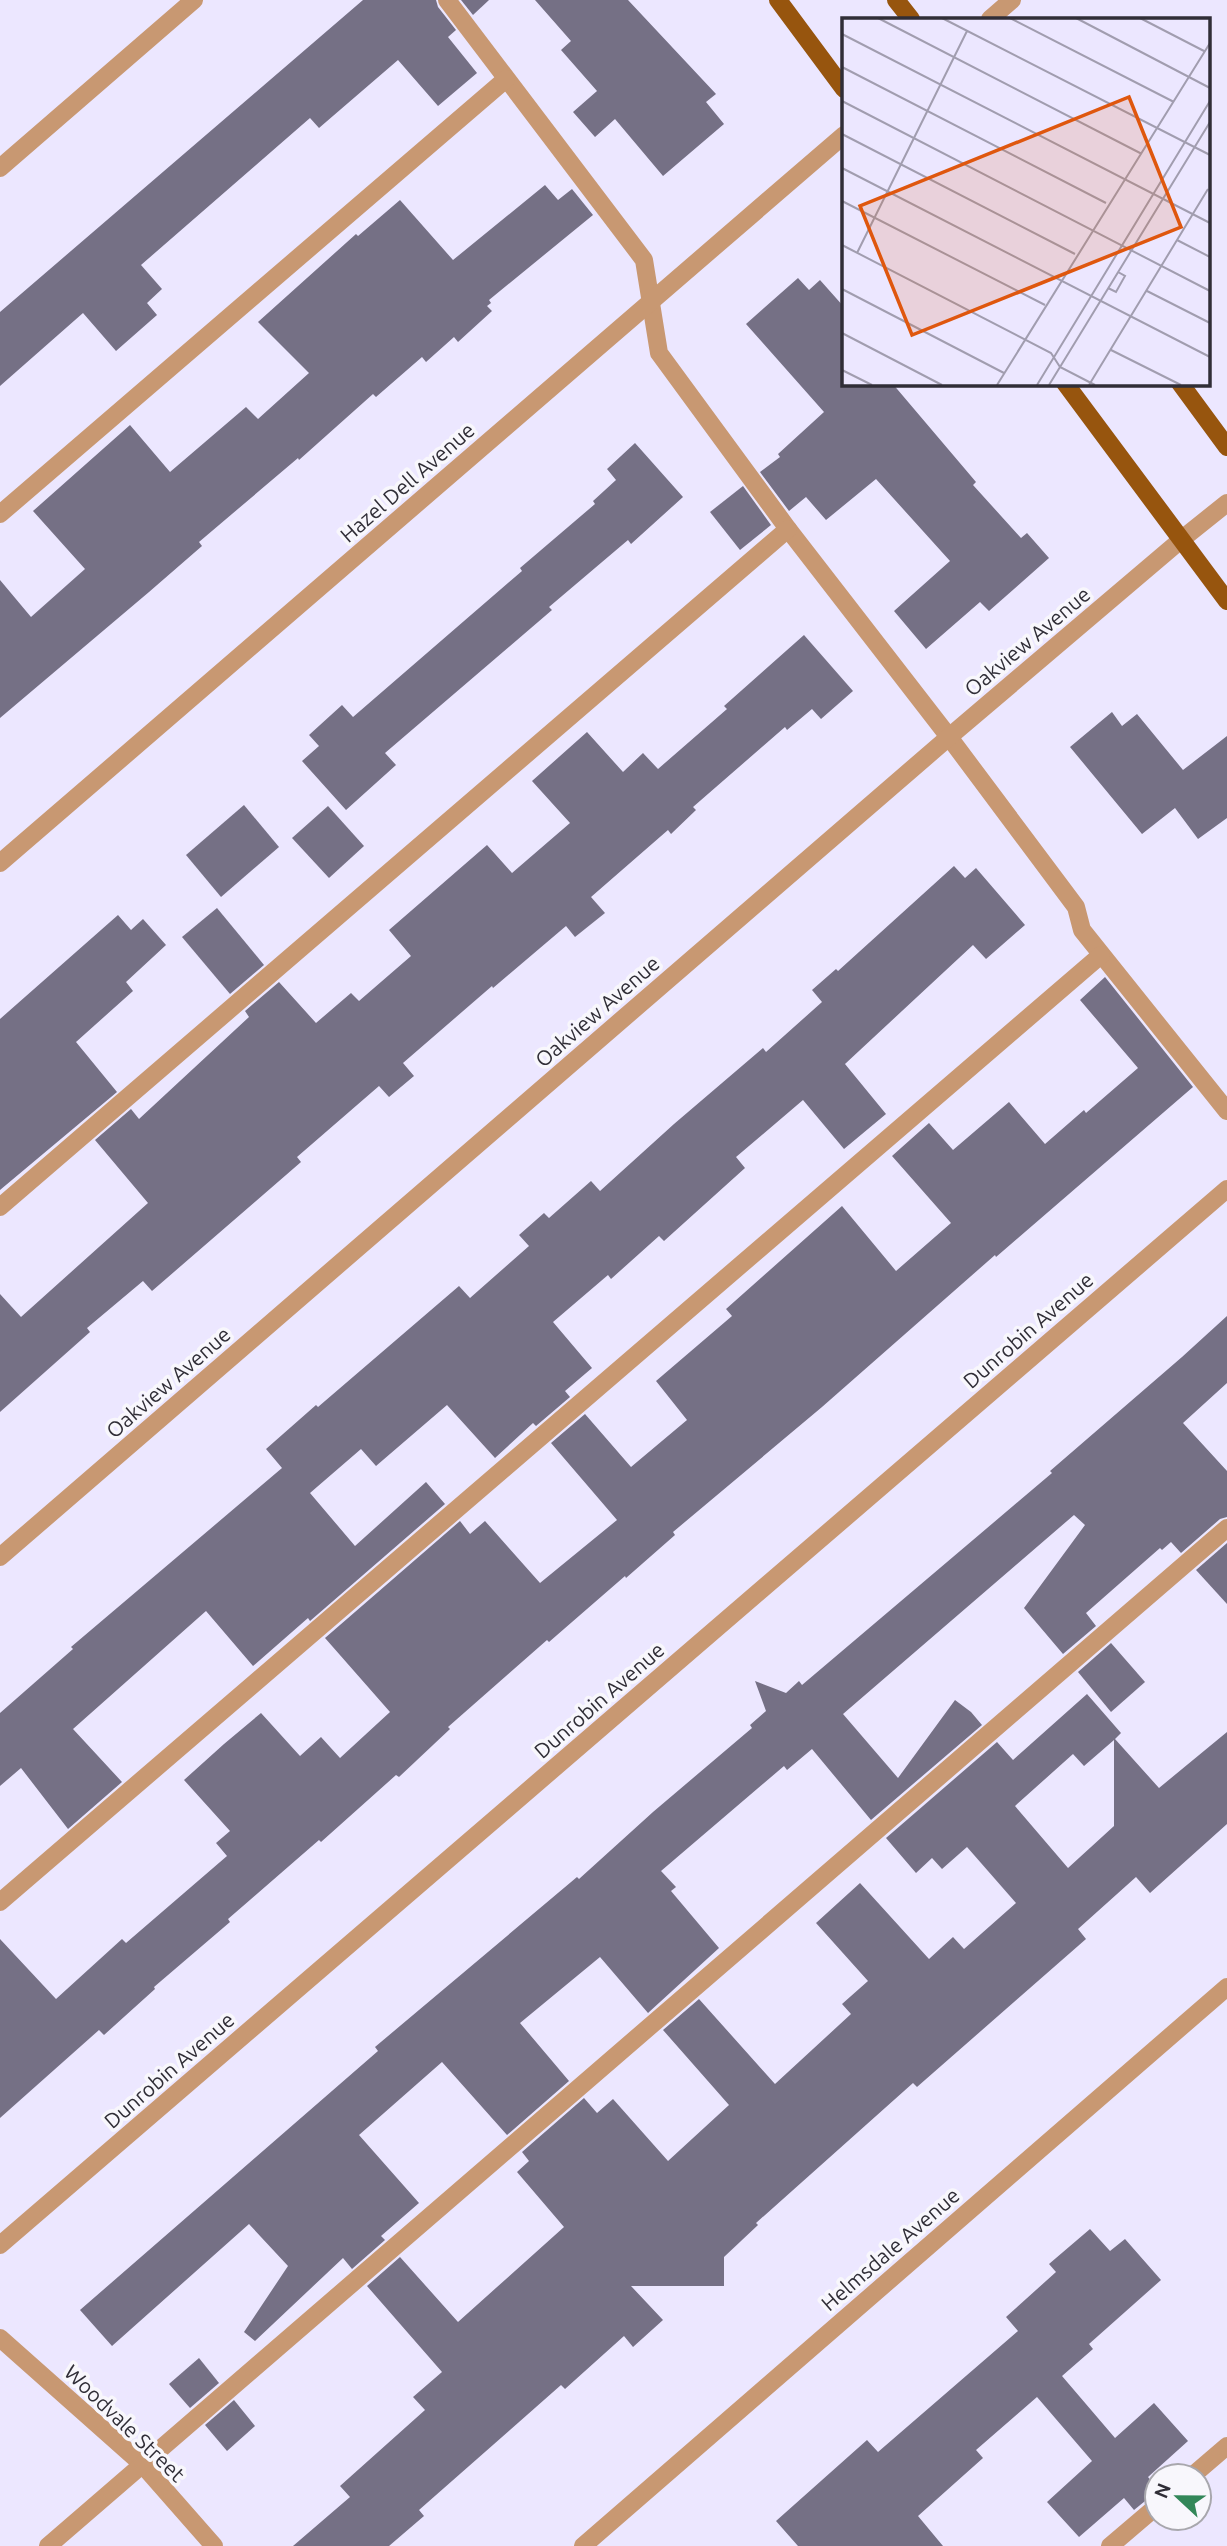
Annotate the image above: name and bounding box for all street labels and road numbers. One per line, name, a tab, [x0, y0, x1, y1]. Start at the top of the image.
street label: Hazel Dell Avenue	[335, 417, 479, 547]
street label: Oakview Avenue	[959, 581, 1095, 701]
street label: Oakview Avenue	[530, 951, 664, 1071]
street label: Dunrobin Avenue	[958, 1267, 1098, 1393]
street label: Oakview Avenue	[101, 1322, 235, 1442]
street label: Dunrobin Avenue	[529, 1637, 669, 1763]
street label: Dunrobin Avenue	[99, 2007, 239, 2133]
street label: Helmsdale Avenue	[816, 2183, 964, 2315]
street label: Woodvale Street	[60, 2360, 190, 2486]

